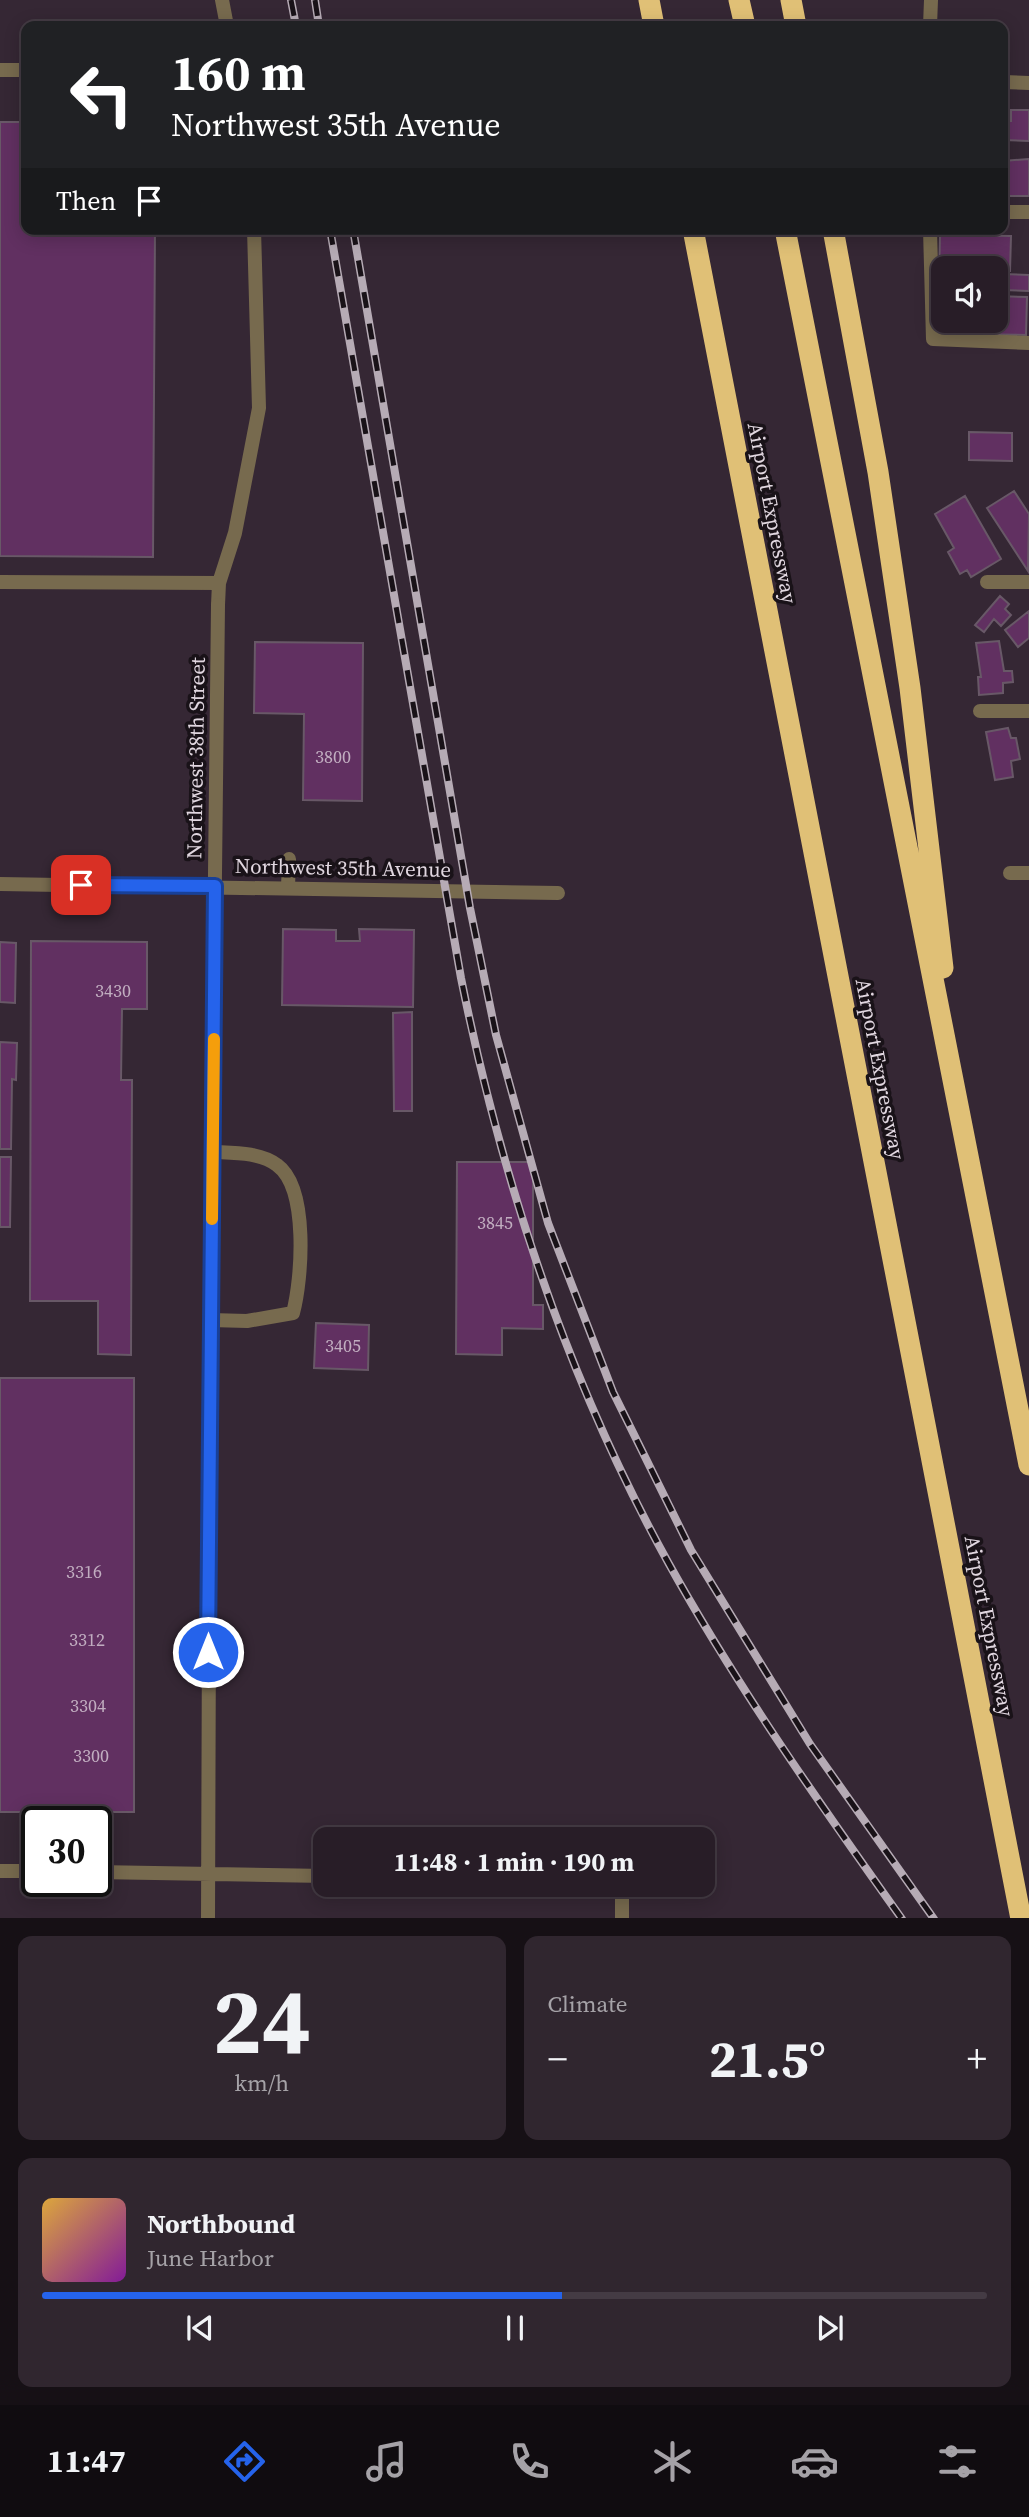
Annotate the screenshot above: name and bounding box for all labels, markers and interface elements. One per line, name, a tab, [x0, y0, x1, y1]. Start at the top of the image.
text: 160 m	[171, 39, 306, 106]
icon: left	[56, 49, 147, 140]
text: Northwest 35th Avenue	[171, 103, 501, 147]
icon: arrive	[130, 182, 168, 220]
text: Then	[56, 183, 116, 219]
map controls	[931, 256, 1008, 333]
button: sound	[931, 256, 1008, 333]
street label: Airport Expressway	[741, 420, 804, 606]
street label: Northwest 38th Street	[179, 657, 212, 859]
house number: 3800	[315, 744, 351, 769]
street label: Northwest 35th Avenue	[235, 851, 451, 884]
pin	[51, 855, 111, 915]
icon: arrive	[62, 866, 100, 904]
street label: Airport Expressway	[849, 976, 912, 1162]
house number: 3430	[95, 978, 131, 1003]
house number: 3845	[477, 1210, 513, 1235]
house number: 3405	[325, 1333, 361, 1358]
street label: Airport Expressway	[958, 1533, 1021, 1719]
house number: 3316	[66, 1559, 102, 1584]
position arrow	[171, 1615, 245, 1689]
house number: 3312	[69, 1627, 105, 1652]
house number: 3304	[70, 1693, 106, 1718]
house number: 3300	[73, 1743, 109, 1768]
speed limit sign: 30	[21, 1806, 112, 1897]
text: 11:48 · 1 min · 190 m	[394, 1844, 634, 1880]
text: 24	[212, 1959, 311, 2083]
text: Climate	[548, 1988, 627, 2020]
text: 21.5°	[709, 2023, 826, 2094]
text: −	[548, 2033, 568, 2085]
text: +	[967, 2033, 987, 2085]
text: km/h	[234, 2067, 289, 2099]
text: Northbound	[147, 2206, 295, 2242]
text: June Harbor	[147, 2242, 274, 2274]
icon: previous	[181, 2309, 219, 2347]
icon: pause	[496, 2309, 534, 2347]
icon: next	[811, 2309, 849, 2347]
icon: directions	[220, 2437, 269, 2486]
icon: music	[362, 2437, 411, 2486]
icon: phone	[505, 2437, 554, 2486]
icon: climate	[648, 2437, 697, 2486]
icon: car	[790, 2437, 839, 2486]
icon: filters	[933, 2437, 982, 2486]
text: 11:47	[47, 2439, 126, 2483]

